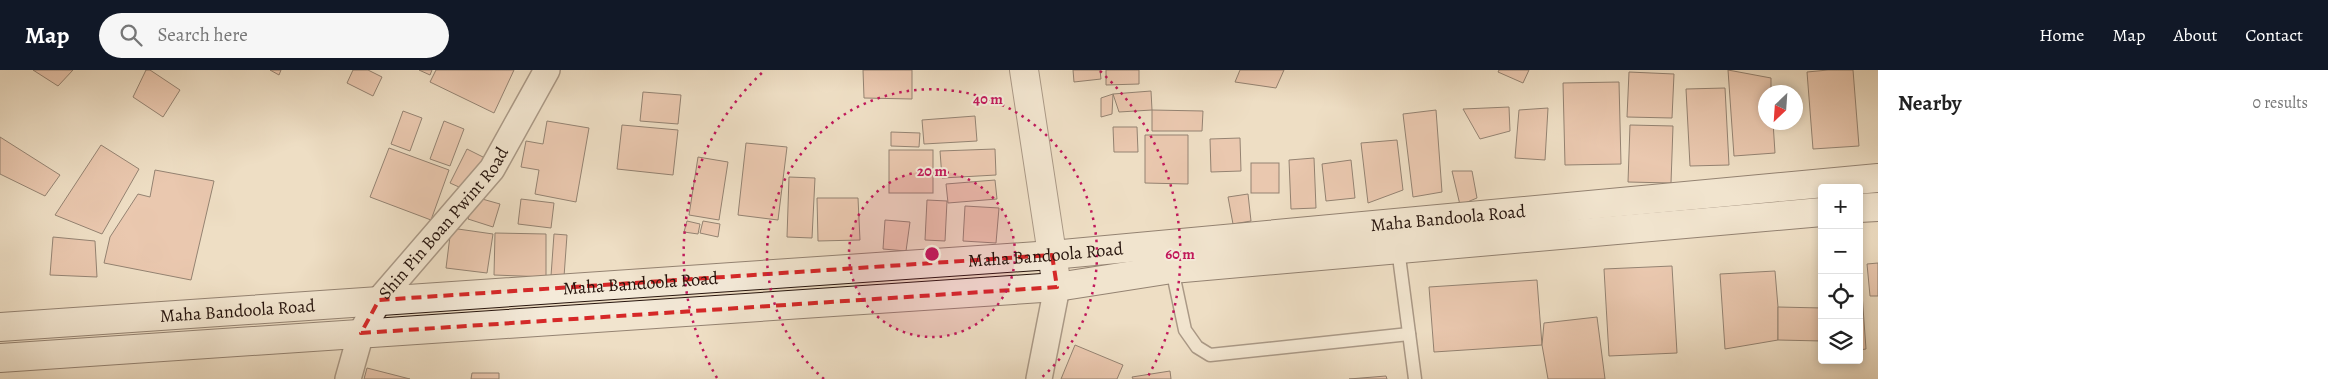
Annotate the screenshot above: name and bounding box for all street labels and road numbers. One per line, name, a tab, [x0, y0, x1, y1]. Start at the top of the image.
street label: Shin Pin Boan Pwint Road	[373, 142, 514, 304]
street label: Maha Bandoola Road	[1369, 199, 1527, 237]
street label: Maha Bandoola Road	[967, 236, 1124, 273]
street label: Maha Bandoola Road	[562, 266, 719, 300]
street label: Maha Bandoola Road	[159, 293, 316, 328]

